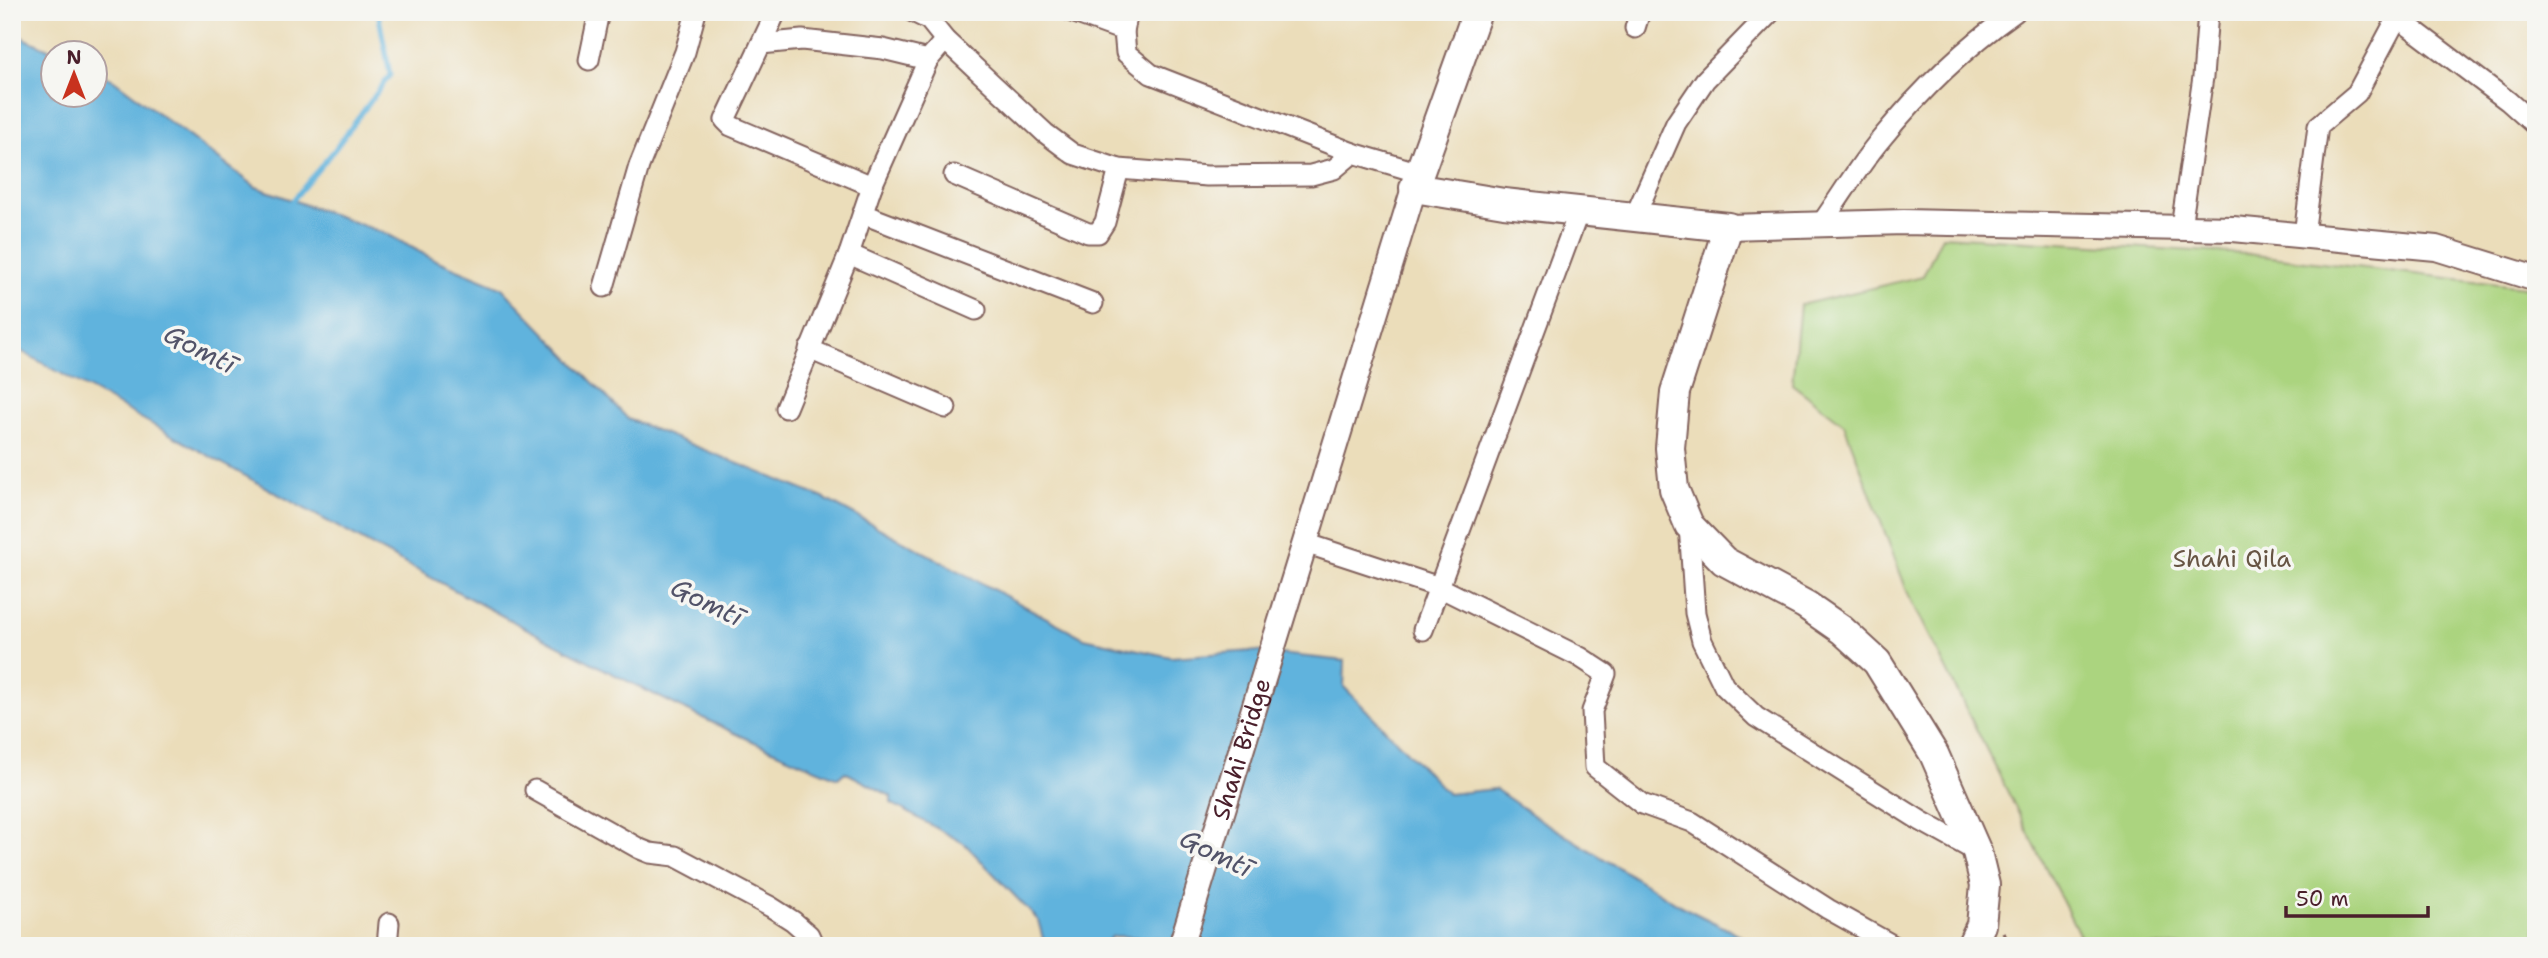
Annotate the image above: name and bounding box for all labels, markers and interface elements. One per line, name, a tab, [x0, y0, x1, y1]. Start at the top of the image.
north arrow	[38, 38, 108, 108]
text: N	[66, 45, 82, 70]
water label: Gomtī	[158, 316, 245, 383]
park label: Shahi Qila	[2173, 543, 2291, 575]
water label: Gomtī	[665, 569, 752, 636]
street label: Shahi Bridge	[1205, 674, 1278, 824]
water label: Gomtī	[1174, 820, 1261, 887]
scale bar	[2286, 874, 2427, 918]
text: 50 m	[2296, 885, 2349, 913]

